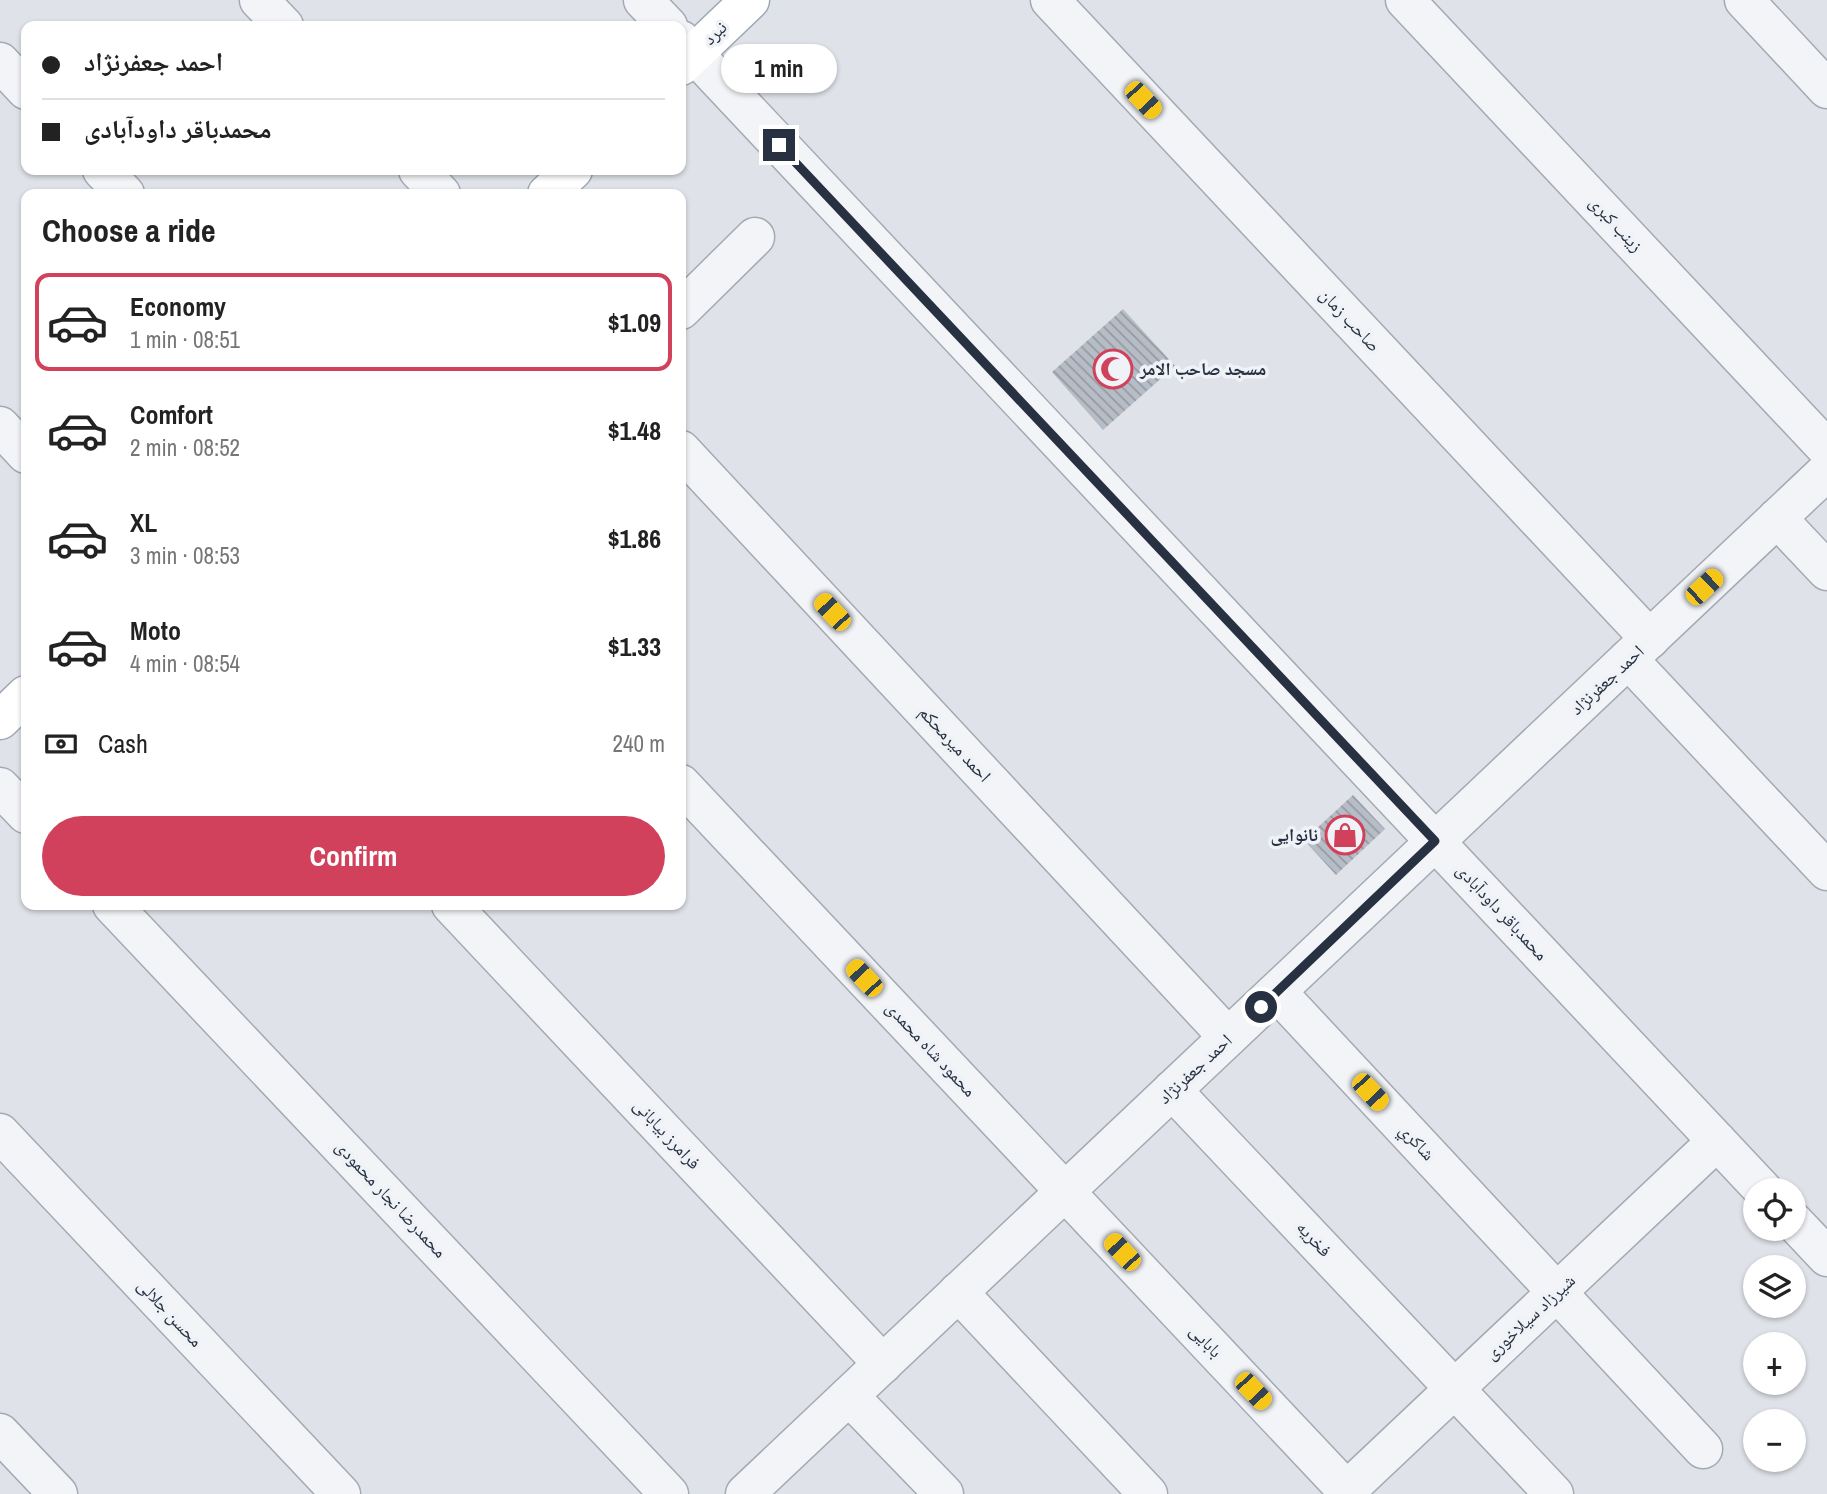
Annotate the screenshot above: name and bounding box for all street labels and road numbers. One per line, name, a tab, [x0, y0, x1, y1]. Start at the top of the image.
street label: نبرد	[697, 15, 732, 50]
street label: زینب کبری	[1584, 190, 1649, 257]
street label: صاحب زمان	[1314, 282, 1387, 357]
street label: احمد جعفرنژاد	[1564, 639, 1649, 720]
street label: احمد میرمحکم	[914, 700, 997, 787]
street label: محمدباقر داودآبادی	[1451, 858, 1554, 966]
street label: محمود شاه محمدی	[880, 995, 982, 1102]
street label: احمد جعفرنژاد	[1152, 1028, 1237, 1109]
street label: فرامرز بیابانی	[628, 1093, 707, 1175]
street label: شاكري	[1392, 1118, 1441, 1167]
street label: محمدرضا نجار محمودی	[330, 1134, 453, 1263]
street label: فخریه	[1291, 1215, 1338, 1262]
street label: شیرزاد سیلاخوری	[1479, 1268, 1580, 1365]
street label: محسن جلالی	[132, 1273, 209, 1352]
street label: بابایی	[1184, 1318, 1228, 1363]

